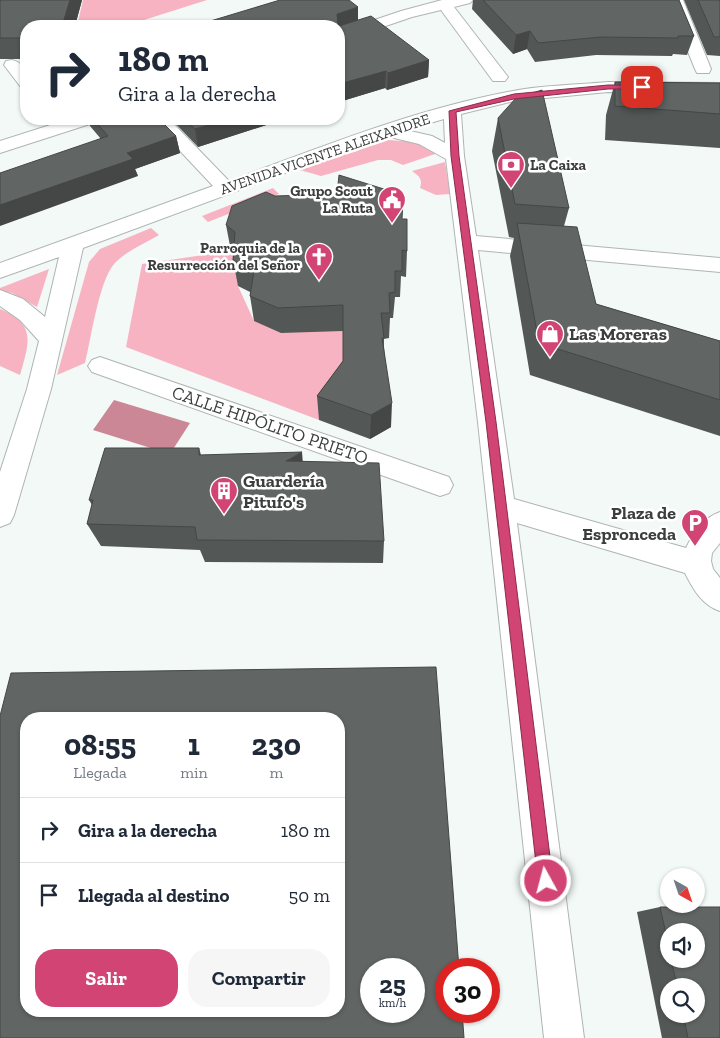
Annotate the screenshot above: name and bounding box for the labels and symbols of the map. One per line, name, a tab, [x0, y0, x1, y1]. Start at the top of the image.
pin	[621, 66, 663, 108]
street label: AVENIDA VICENTE ALEIXANDRE	[218, 110, 432, 198]
bank icon: La Caixa	[496, 150, 526, 189]
place label: La Caixa	[530, 156, 587, 174]
place label: Grupo Scout La Ruta	[290, 182, 374, 217]
public building icon: Grupo Scout La Ruta	[377, 185, 407, 224]
place label: Parroquia de la Resurrección del Señor	[147, 239, 300, 274]
church icon: Parroquia de la Resurrección del Señor	[304, 242, 334, 281]
shop icon: Las Moreras	[535, 319, 565, 358]
place label: Las Moreras	[569, 323, 667, 345]
street label: CALLE HIPÓLITO PRIETO	[169, 381, 371, 469]
place label: Guardería Pitufo's	[243, 470, 324, 513]
building icon: Guardería Pitufo's	[209, 476, 239, 515]
place label: Plaza de Espronceda	[582, 502, 676, 545]
parking icon: Plaza de Espronceda	[680, 508, 710, 547]
position arrow	[519, 854, 571, 906]
north arrow	[660, 868, 705, 912]
speed limit sign: 30	[435, 958, 500, 1023]

